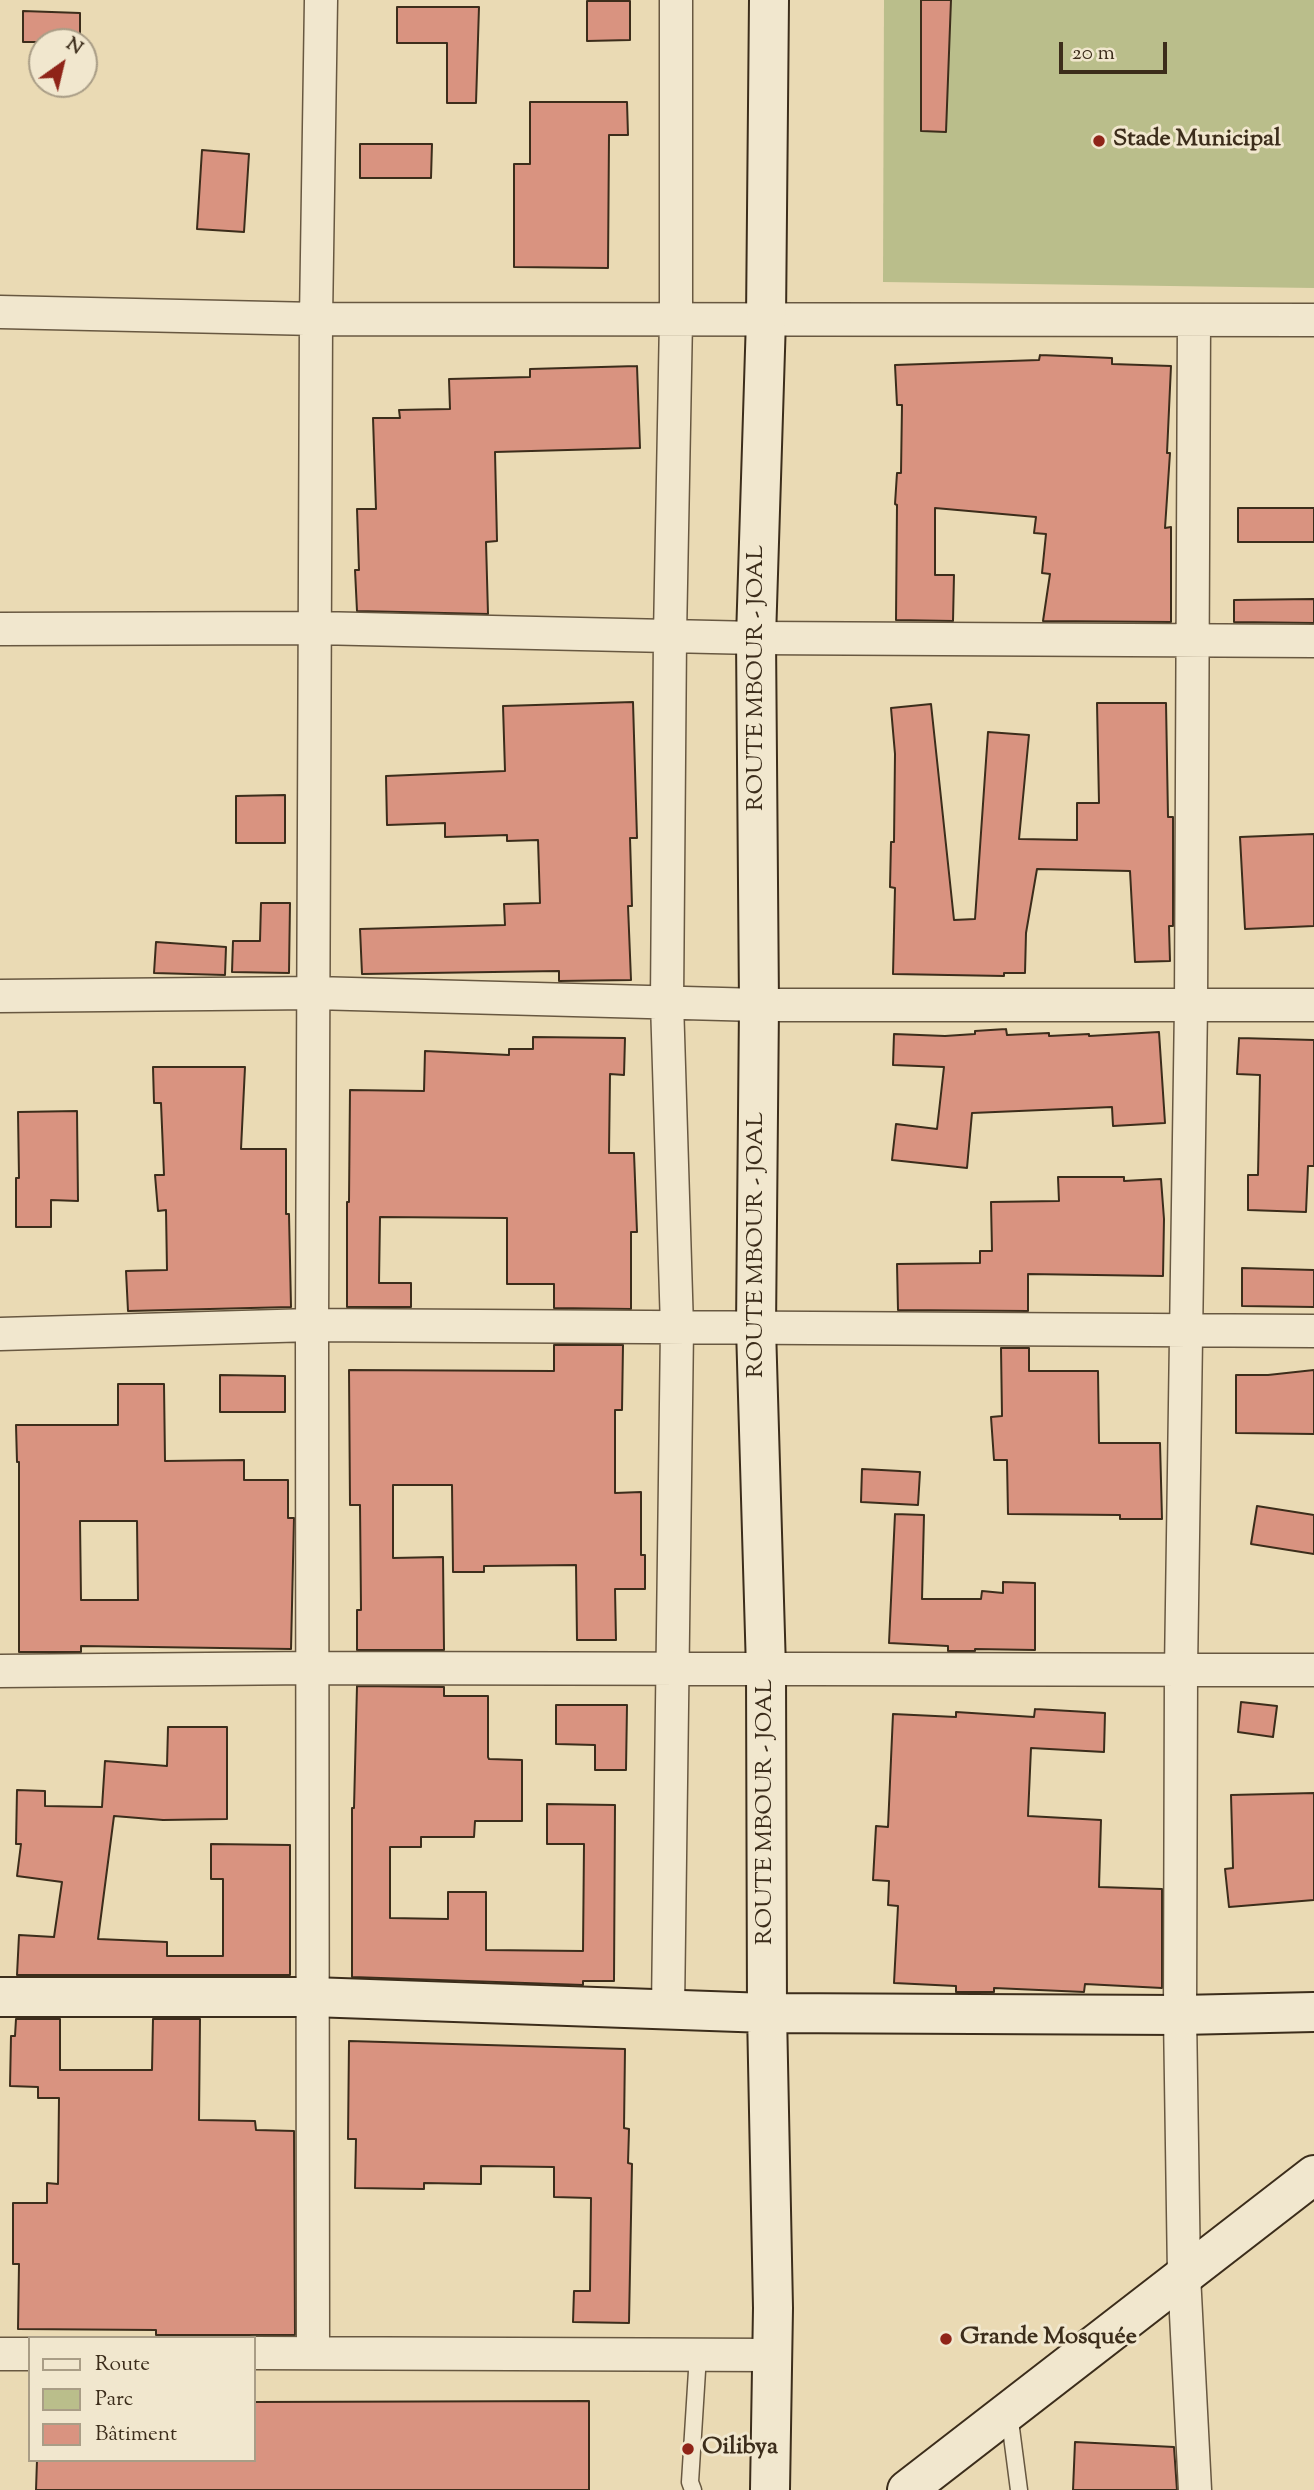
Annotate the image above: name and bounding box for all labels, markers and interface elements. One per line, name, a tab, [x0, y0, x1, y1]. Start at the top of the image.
north arrow	[28, 28, 98, 98]
scale bar	[1062, 28, 1170, 72]
text: N	[60, 31, 88, 62]
text: 20 m	[1072, 39, 1115, 69]
place label: Stade Municipal	[1113, 127, 1281, 155]
marker: Stade Municipal	[1091, 133, 1107, 149]
street label: ROUTE MBOUR - JOAL	[744, 545, 772, 811]
street label: ROUTE MBOUR - JOAL	[744, 1112, 772, 1378]
street label: ROUTE MBOUR - JOAL	[753, 1679, 781, 1945]
place label: Grande Mosquée	[960, 2325, 1137, 2353]
marker: Grande Mosquée	[938, 2331, 954, 2347]
legend	[28, 2336, 256, 2462]
text: Route	[95, 2350, 150, 2380]
text: Parc	[95, 2385, 133, 2415]
text: Bâtiment	[95, 2420, 177, 2450]
place label: Oilibya	[702, 2435, 778, 2463]
marker: Oilibya	[680, 2441, 696, 2457]

